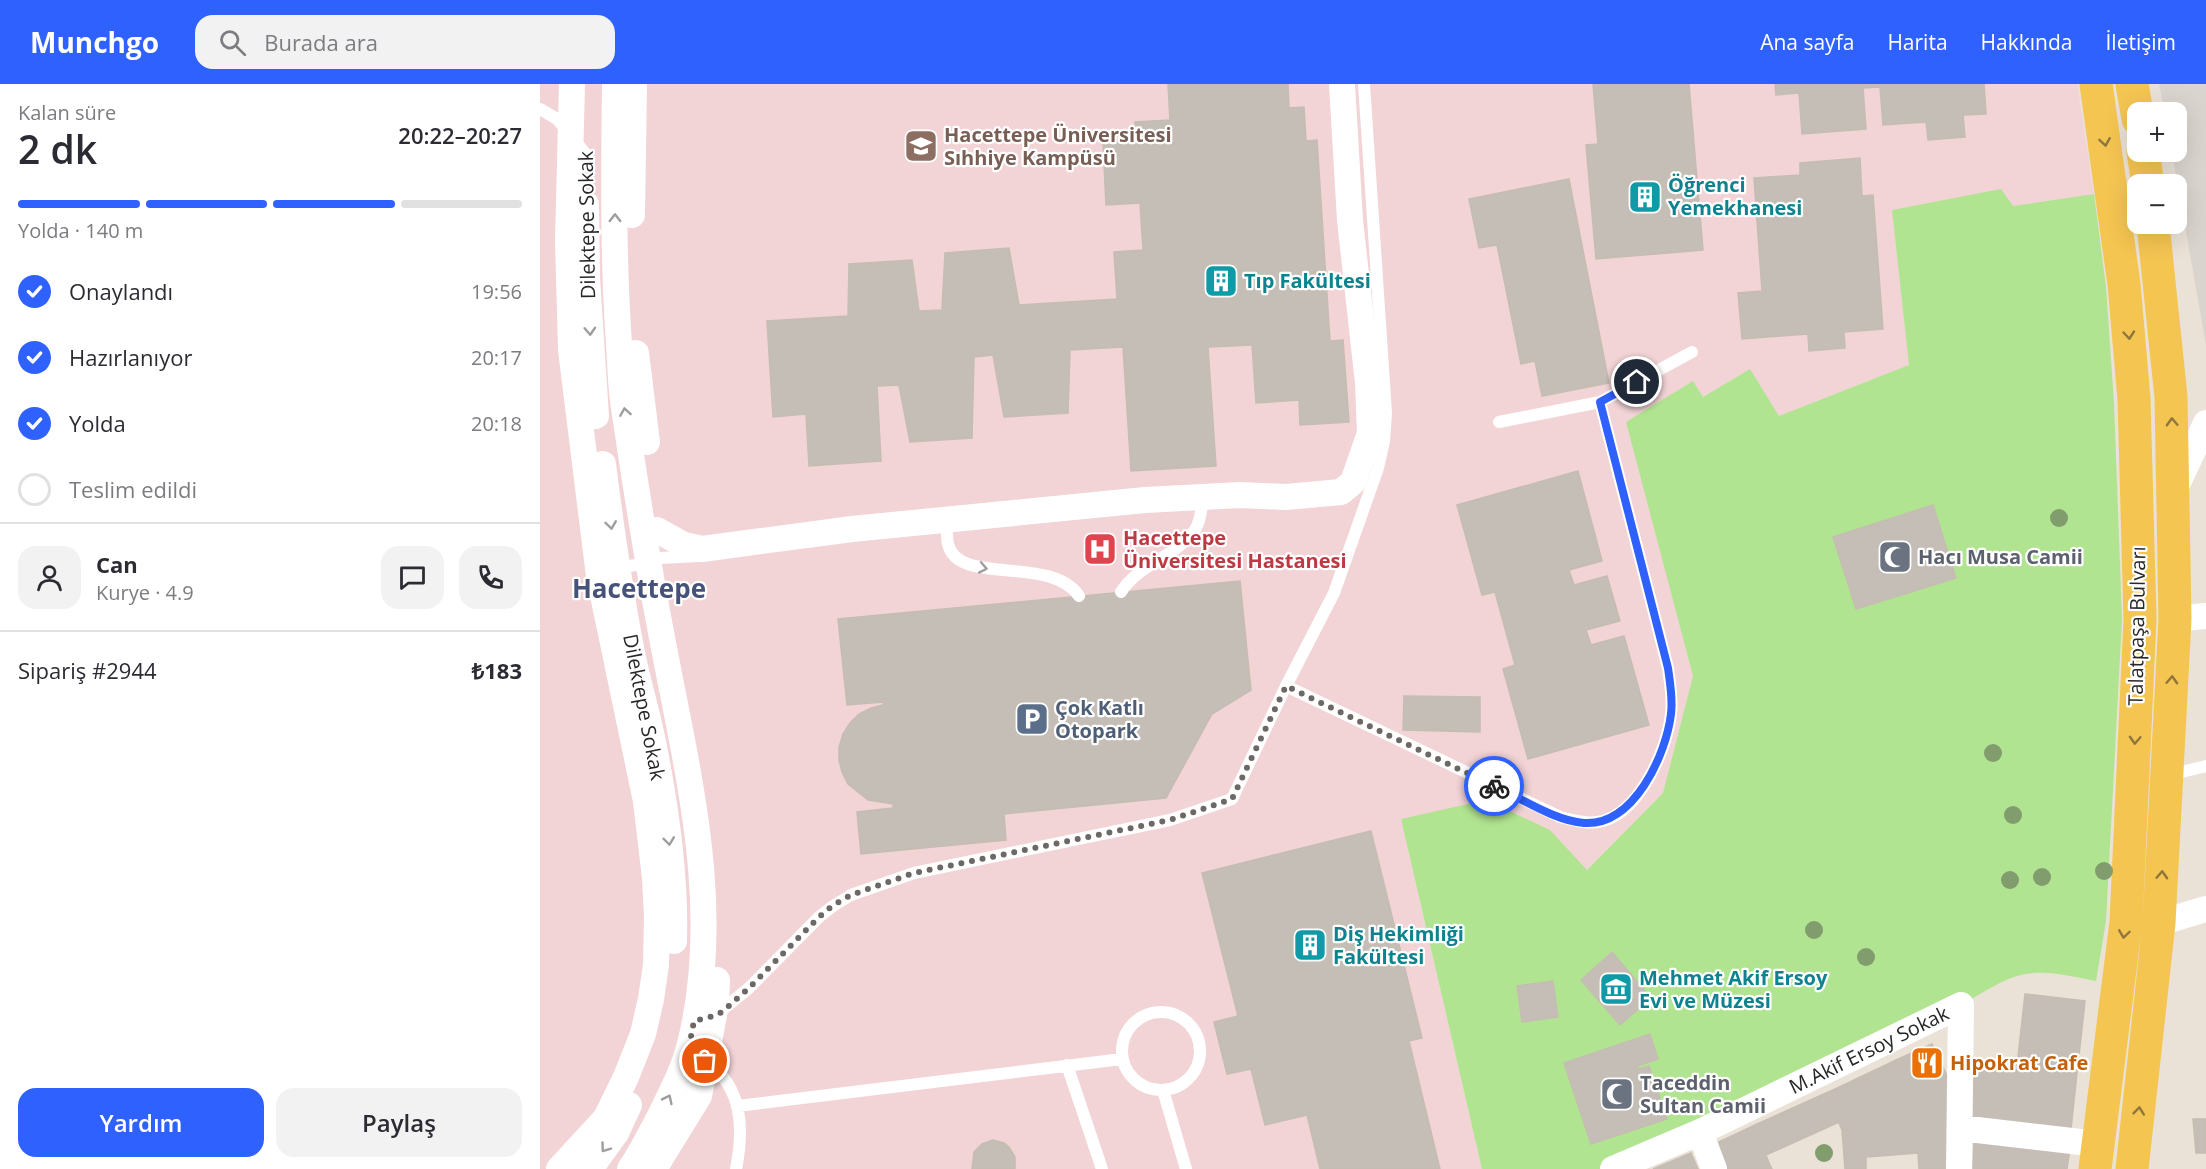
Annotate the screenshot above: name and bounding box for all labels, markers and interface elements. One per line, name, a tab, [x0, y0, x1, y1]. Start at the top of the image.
search box	[195, 15, 615, 69]
text: Munchgo	[30, 23, 159, 61]
icon: search	[216, 26, 249, 59]
text: Burada ara	[264, 27, 378, 57]
text: Ana sayfa	[1760, 28, 1854, 56]
text: Harita	[1887, 28, 1948, 56]
text: Hakkında	[1981, 28, 2073, 56]
text: İletişim	[2106, 28, 2176, 56]
text: Kalan süre	[18, 99, 116, 126]
map controls	[2127, 102, 2187, 234]
button: +	[2127, 102, 2187, 162]
text: 20:22–20:27	[398, 120, 522, 150]
place label: Hacettepe Üniversitesi Sıhhiye Kampüsü	[944, 121, 1172, 171]
text: 2 dk	[18, 122, 97, 175]
school or university icon: Hacettepe Üniversitesi Sıhhiye Kampüsü	[903, 128, 939, 164]
one-way arrow	[2098, 136, 2111, 146]
street label: Dilektepe Sokak	[572, 150, 601, 299]
place label: Öğrenci Yemekhanesi	[1668, 171, 1802, 221]
button: −	[2127, 174, 2187, 234]
building icon: Öğrenci Yemekhanesi	[1627, 179, 1663, 215]
one-way arrow	[609, 213, 621, 222]
text: Yolda · 140 m	[18, 217, 143, 244]
building icon: Tıp Fakültesi	[1203, 263, 1239, 299]
place label: Tıp Fakültesi	[1244, 267, 1371, 294]
icon: check	[18, 275, 51, 308]
text: Onaylandı	[69, 276, 173, 306]
text: 19:56	[471, 278, 522, 305]
one-way arrow	[583, 327, 596, 336]
one-way arrow	[2122, 331, 2135, 340]
icon: check	[18, 341, 51, 374]
text: Hazırlanıyor	[69, 342, 192, 372]
text: 20:17	[471, 344, 522, 371]
pin	[1611, 356, 1662, 407]
icon: home	[1620, 365, 1653, 398]
icon: check	[18, 407, 51, 440]
text: Yolda	[69, 408, 126, 438]
one-way arrow	[619, 408, 632, 418]
text: 20:18	[471, 410, 522, 437]
one-way arrow	[2166, 418, 2179, 427]
text: Teslim edildi	[69, 474, 197, 504]
one-way arrow	[604, 521, 616, 530]
place label: Hacettepe Üniversitesi Hastanesi	[1123, 524, 1347, 574]
hospital icon: Hacettepe Üniversitesi Hastanesi	[1082, 531, 1118, 567]
mosque icon: Hacı Musa Camii	[1877, 539, 1913, 575]
place label: Hacı Musa Camii	[1918, 543, 2083, 570]
button: person	[18, 546, 81, 609]
button: chat	[381, 546, 444, 609]
button: phone	[459, 546, 522, 609]
street label: Talatpaşa Bulvarı	[2122, 546, 2151, 706]
text: Can	[96, 549, 138, 579]
one-way arrow	[978, 561, 987, 573]
district label: Hacettepe	[572, 570, 706, 606]
text: Kurye · 4.9	[96, 579, 194, 606]
street label: Dilektepe Sokak	[617, 631, 672, 783]
text: Sipariş #2944	[18, 655, 157, 685]
text: ₺183	[472, 655, 522, 685]
one-way arrow	[2166, 676, 2179, 685]
place label: Çok Katlı Otopark	[1055, 694, 1144, 744]
parking icon: Çok Katlı Otopark	[1014, 701, 1050, 737]
one-way arrow	[2128, 735, 2141, 744]
courier	[1464, 756, 1524, 816]
icon: bike	[1478, 770, 1511, 803]
one-way arrow	[662, 836, 674, 845]
one-way arrow	[2155, 871, 2168, 880]
place label: Diş Hekimliği Fakültesi	[1333, 920, 1464, 970]
building icon: Diş Hekimliği Fakültesi	[1292, 927, 1328, 963]
one-way arrow	[2118, 930, 2131, 939]
place label: Mehmet Akif Ersoy Evi ve Müzesi	[1639, 964, 1828, 1014]
museum icon: Mehmet Akif Ersoy Evi ve Müzesi	[1598, 971, 1634, 1007]
street label: M.Akif Ersoy Sokak	[1784, 999, 1954, 1100]
pin	[679, 1035, 730, 1086]
icon: bag	[688, 1044, 721, 1077]
restaurant icon: Hipokrat Cafe	[1909, 1045, 1945, 1081]
place label: Hipokrat Cafe	[1950, 1049, 2088, 1076]
place label: Taceddin Sultan Camii	[1640, 1069, 1766, 1119]
mosque icon: Taceddin Sultan Camii	[1599, 1076, 1635, 1112]
button: Yardım	[18, 1088, 264, 1157]
button: Paylaş	[276, 1088, 522, 1157]
one-way arrow	[660, 1095, 672, 1106]
one-way arrow	[2132, 1106, 2144, 1115]
one-way arrow	[601, 1141, 612, 1152]

